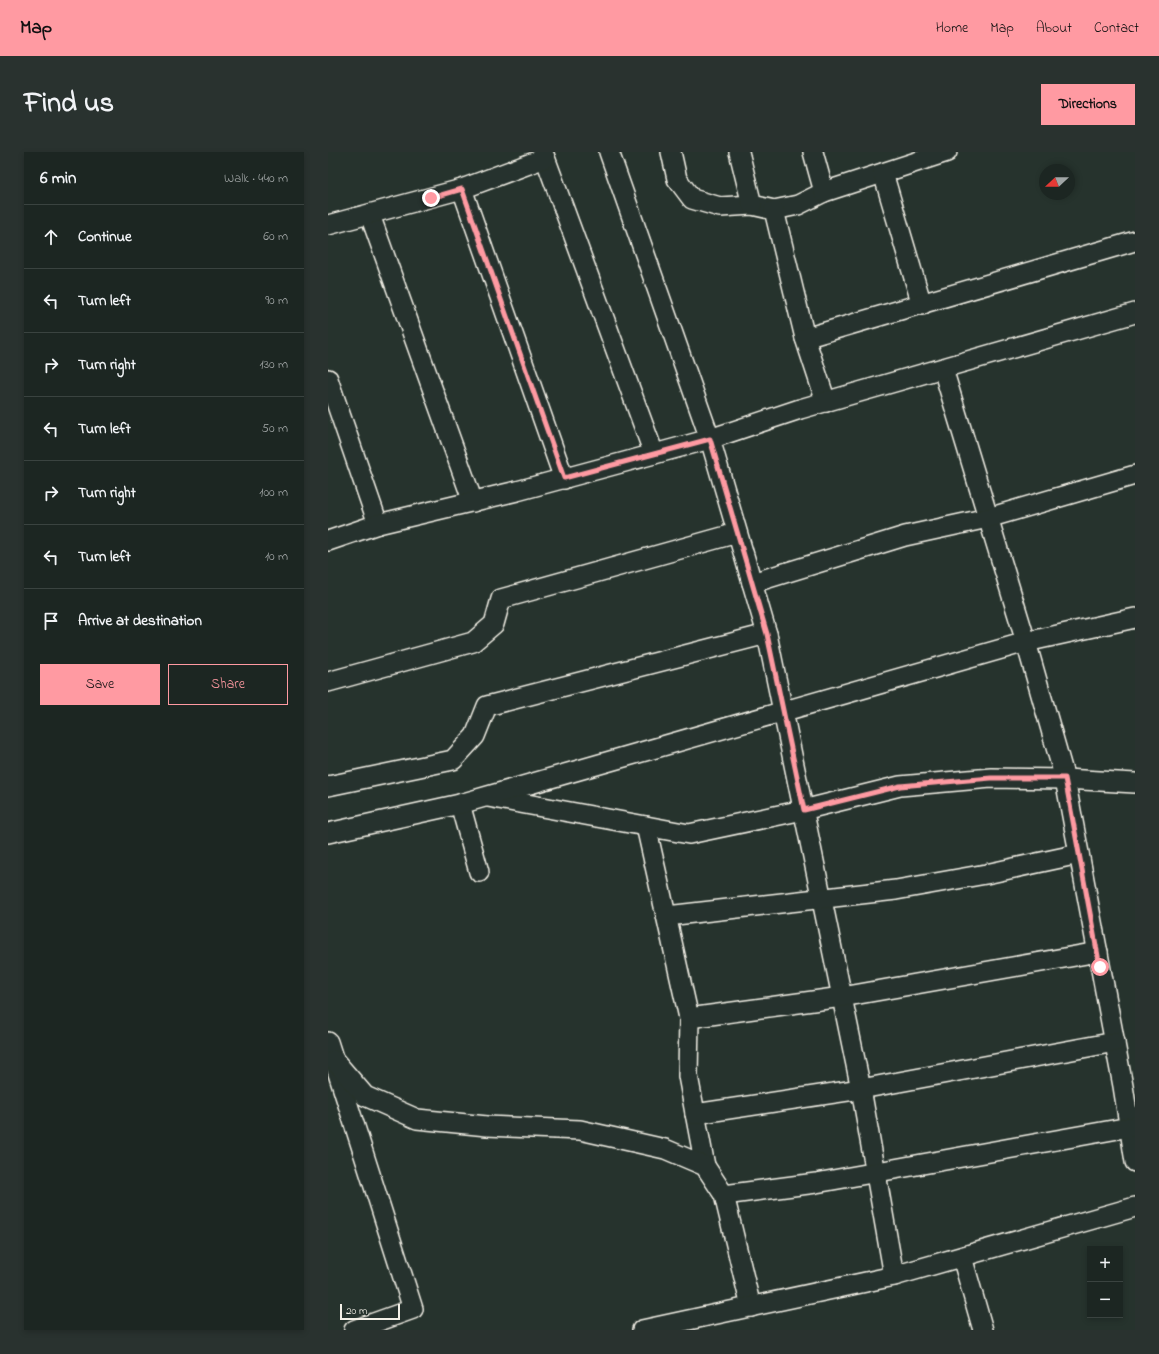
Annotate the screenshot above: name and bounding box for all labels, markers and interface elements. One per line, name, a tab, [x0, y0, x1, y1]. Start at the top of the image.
text: Map	[20, 15, 52, 42]
text: Home	[936, 18, 968, 39]
text: Map	[990, 18, 1014, 39]
text: About	[1036, 18, 1072, 39]
text: Contact	[1094, 18, 1139, 39]
text: Find us	[24, 84, 114, 125]
button: Directions	[1041, 84, 1135, 125]
north arrow	[1039, 164, 1075, 200]
text: 6 min	[40, 166, 76, 191]
text: Walk · 440 m	[224, 169, 288, 188]
route end	[422, 189, 440, 207]
icon: ahead	[40, 226, 62, 248]
text: Continue	[78, 226, 132, 248]
text: 60 m	[263, 227, 288, 246]
icon: left	[40, 290, 62, 312]
text: Turn left	[78, 290, 131, 312]
text: 90 m	[265, 291, 288, 310]
icon: right	[40, 354, 62, 376]
text: Turn right	[78, 354, 136, 376]
text: 130 m	[260, 355, 288, 374]
icon: left	[40, 418, 62, 440]
text: Turn left	[78, 418, 131, 440]
text: 50 m	[262, 419, 288, 438]
icon: right	[40, 482, 62, 504]
text: Turn right	[78, 482, 136, 504]
text: 100 m	[259, 483, 288, 502]
icon: left	[40, 546, 62, 568]
text: Turn left	[78, 546, 131, 568]
text: 10 m	[265, 547, 288, 566]
icon: arrive	[40, 610, 62, 632]
text: Arrive at destination	[78, 610, 202, 632]
button: Save	[40, 664, 160, 705]
button: Share	[168, 664, 288, 705]
route start	[1091, 958, 1109, 976]
map controls	[1087, 1246, 1123, 1318]
button: +	[1087, 1246, 1123, 1282]
button: −	[1087, 1282, 1123, 1318]
scale bar	[340, 1302, 400, 1321]
text: 20 m	[346, 1303, 368, 1319]

